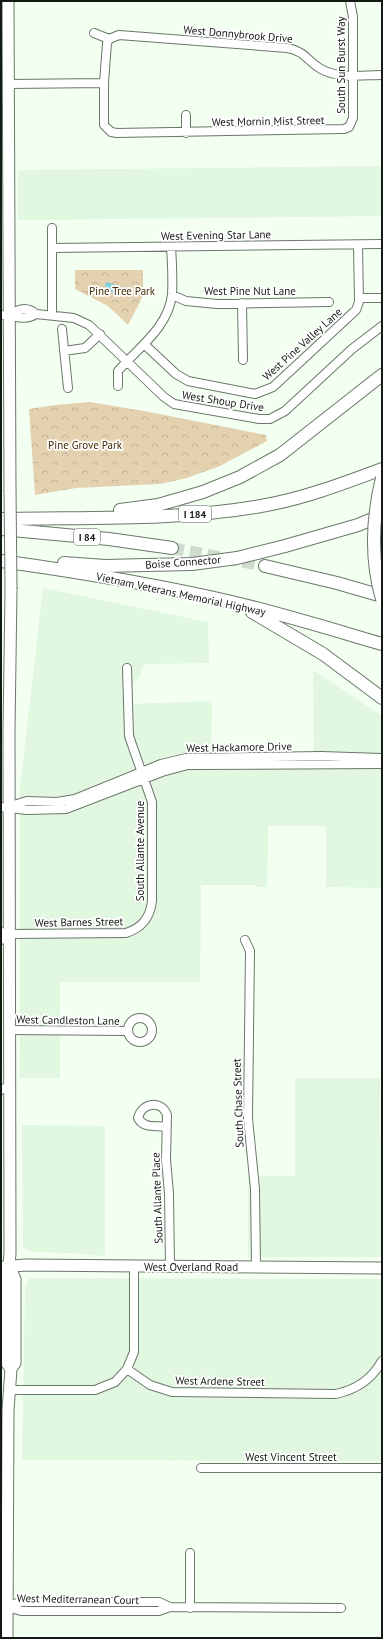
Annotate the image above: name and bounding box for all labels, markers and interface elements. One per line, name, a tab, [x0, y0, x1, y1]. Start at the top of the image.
street label: South Sun Burst Way	[334, 15, 348, 114]
street label: West Donnybrook Drive	[183, 22, 294, 46]
street label: West Mornin Mist Street	[211, 113, 325, 129]
street label: West Evening Star Lane	[161, 227, 272, 243]
park label: Pine Tree Park	[89, 284, 156, 298]
street label: West Pine Nut Lane	[204, 284, 296, 298]
street label: West Pine Valley Lane	[259, 304, 345, 383]
street label: West Shoup Drive	[181, 388, 265, 414]
park label: Pine Grove Park	[48, 438, 123, 452]
road number: I 184	[179, 506, 211, 522]
road number: I 84	[74, 529, 100, 545]
street label: Boise Connector	[145, 552, 222, 572]
street label: Vietnam Veterans Memorial Highway	[94, 569, 268, 619]
street label: West Hackamore Drive	[186, 739, 292, 755]
street label: South Allante Avenue	[133, 800, 147, 901]
street label: West Barnes Street	[35, 914, 124, 930]
street label: West Candleston Lane	[16, 1012, 120, 1028]
street label: South Chase Street	[229, 1058, 247, 1148]
street label: South Allante Place	[148, 1152, 166, 1244]
street label: West Overland Road	[144, 1260, 238, 1274]
street label: West Ardene Street	[175, 1373, 265, 1389]
street label: West Vincent Street	[245, 1450, 337, 1464]
street label: West Mediterranean Court	[17, 1591, 140, 1607]

